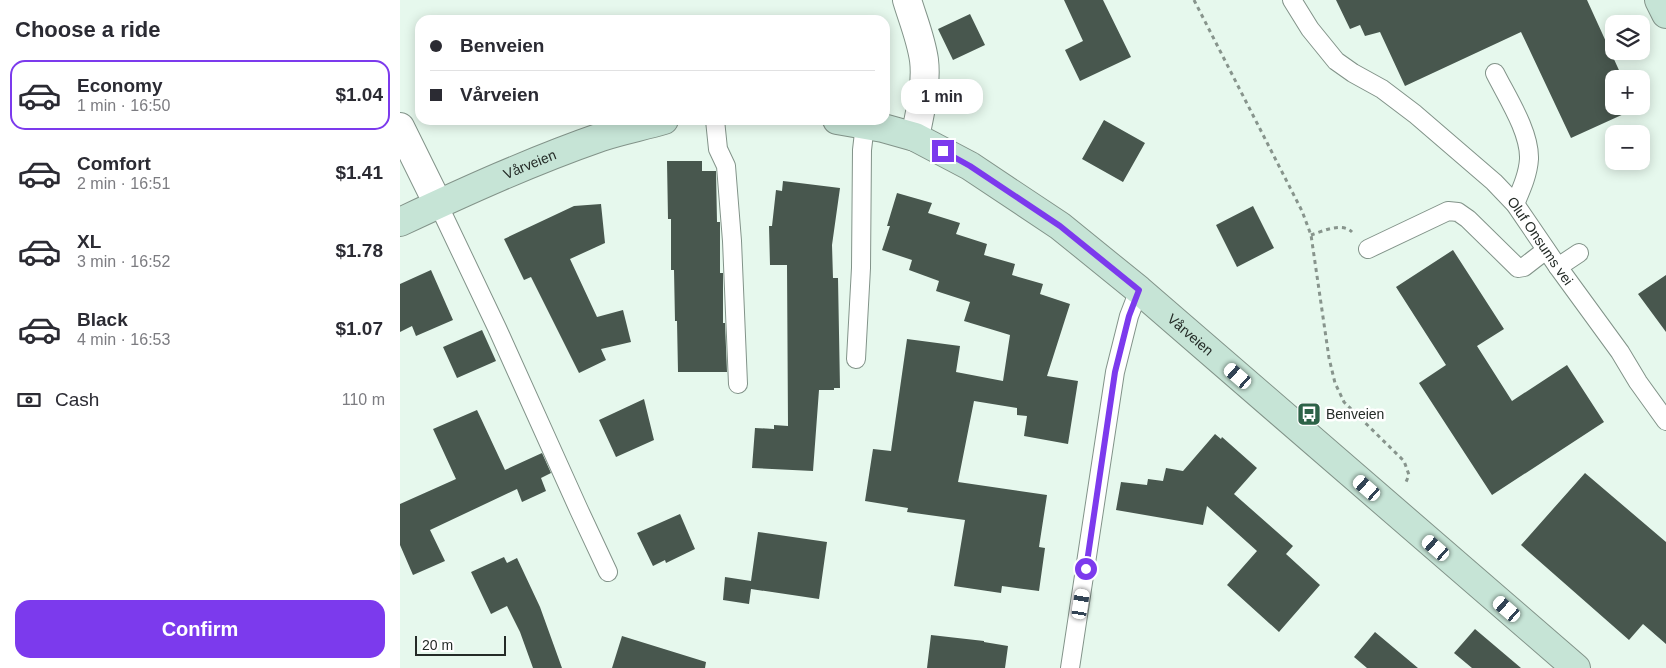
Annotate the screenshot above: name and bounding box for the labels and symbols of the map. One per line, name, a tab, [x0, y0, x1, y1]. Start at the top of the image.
callout: 1 min	[902, 78, 984, 114]
route end	[932, 140, 954, 162]
street label: Vårveien	[501, 146, 558, 182]
street label: Oluf Onsums vei	[1504, 193, 1576, 288]
street label: Vårveien	[1164, 310, 1217, 359]
car	[1221, 360, 1254, 392]
bus stop icon: Benveien	[1296, 401, 1322, 427]
place label: Benveien	[1326, 406, 1384, 422]
car	[1350, 472, 1383, 504]
car	[1419, 532, 1452, 564]
route start	[1075, 558, 1097, 580]
car	[1071, 588, 1090, 620]
car	[1490, 593, 1523, 625]
scale bar	[415, 633, 506, 656]

